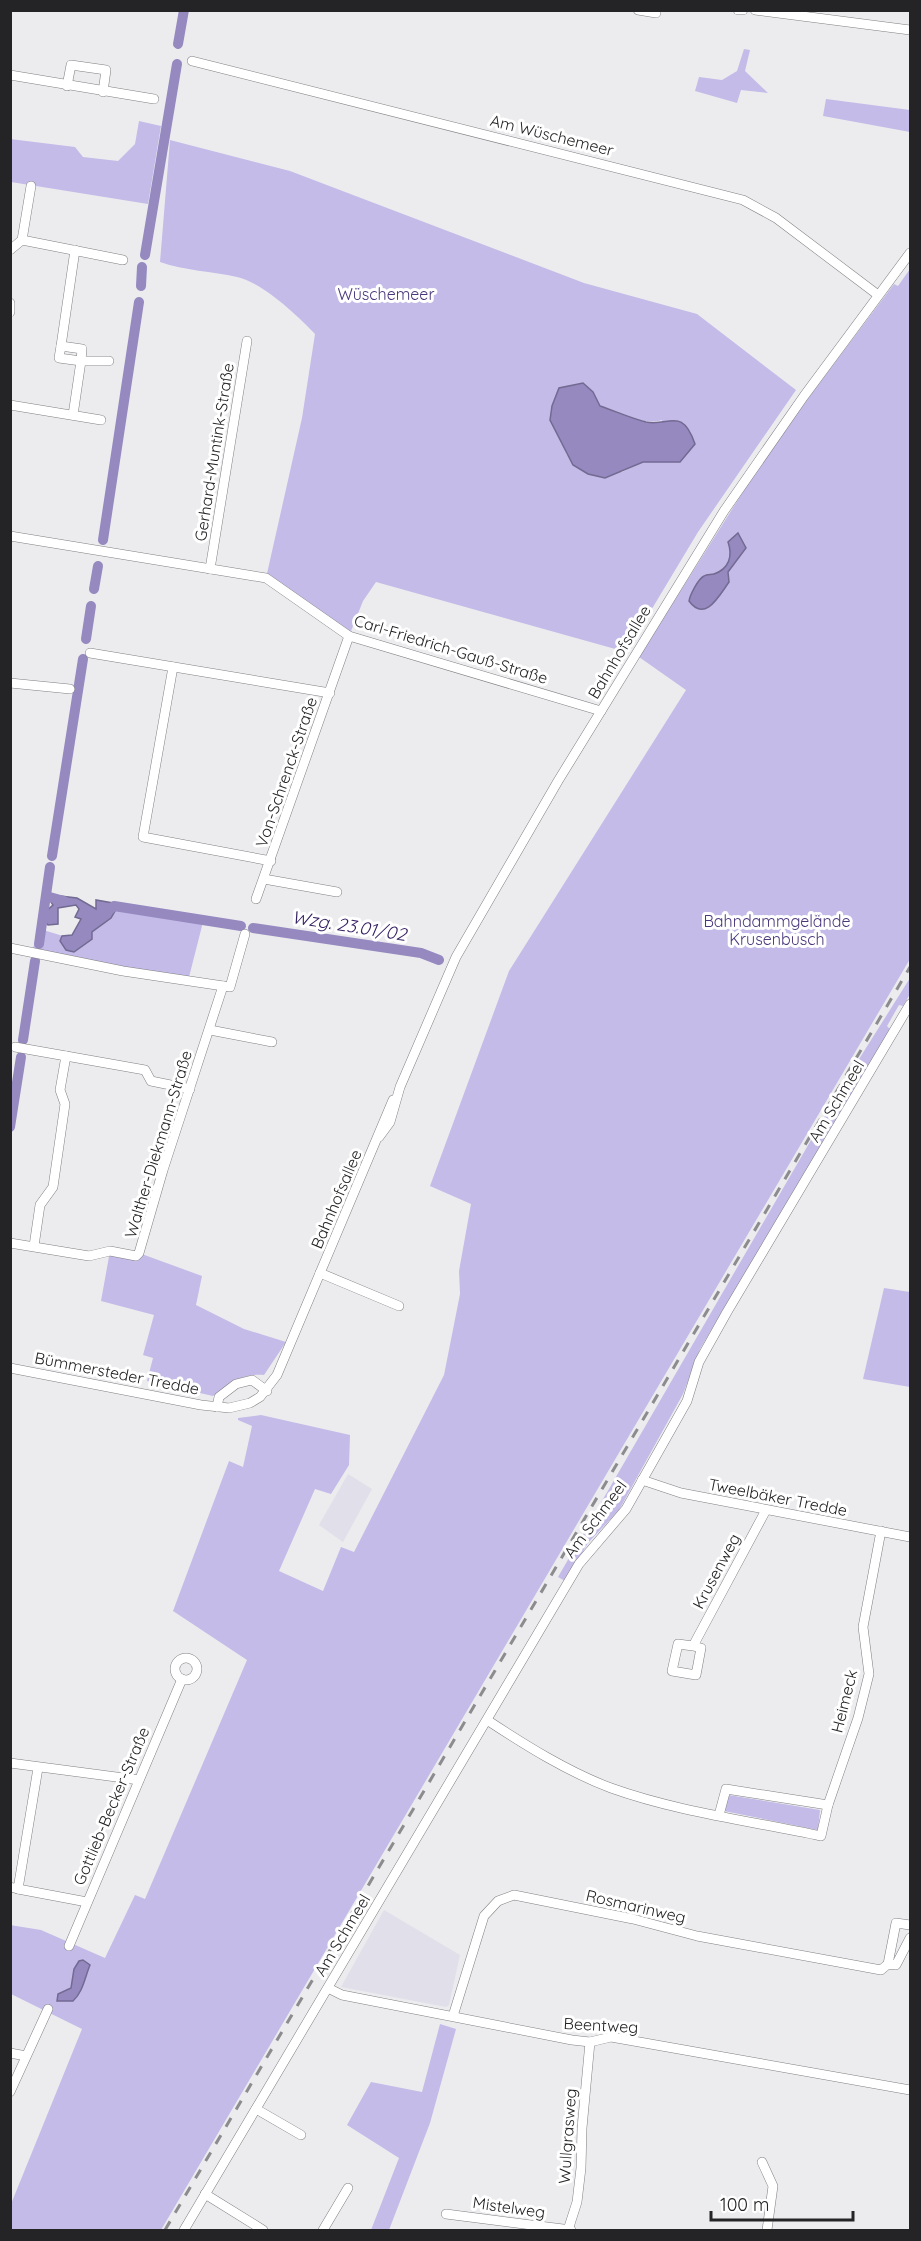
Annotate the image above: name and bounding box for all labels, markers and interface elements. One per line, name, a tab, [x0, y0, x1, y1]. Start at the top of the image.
street label: Am Wüschemeer	[488, 110, 616, 160]
park label: Wüschemeer	[337, 284, 435, 304]
street label: Gerhard-Muntink-Straße	[190, 361, 238, 543]
street label: Bahnhofsallee	[583, 602, 655, 702]
street label: Carl-Friedrich-Gauß-Straße	[352, 610, 550, 688]
street label: Von-Schrenck-Straße	[251, 694, 321, 850]
water label: Wzg. 23.01/02	[290, 905, 410, 946]
park label: Bahndammgelände Krusenbusch	[703, 911, 851, 949]
street label: Walther-Diekmann-Straße	[120, 1048, 196, 1240]
street label: Am Schmeel	[804, 1056, 868, 1146]
street label: Bahnhofsallee	[306, 1147, 366, 1251]
street label: Bümmersteder Tredde	[33, 1347, 201, 1399]
street label: Tweelbäker Tredde	[707, 1474, 849, 1520]
street label: Am Schmeel	[559, 1476, 631, 1562]
street label: Krusenweg	[688, 1530, 744, 1612]
street label: Heimeck	[826, 1667, 862, 1735]
street label: Gottlieb-Becker-Straße	[69, 1724, 153, 1888]
street label: Rosmarinweg	[584, 1885, 688, 1927]
street label: Am Schmeel	[310, 1890, 374, 1980]
street label: Beentweg	[563, 2013, 639, 2037]
street label: Wullgrasweg	[554, 2088, 580, 2184]
scale bar	[711, 2184, 854, 2222]
street label: Mistelweg	[471, 2192, 547, 2222]
text: 100 m	[720, 2193, 769, 2216]

